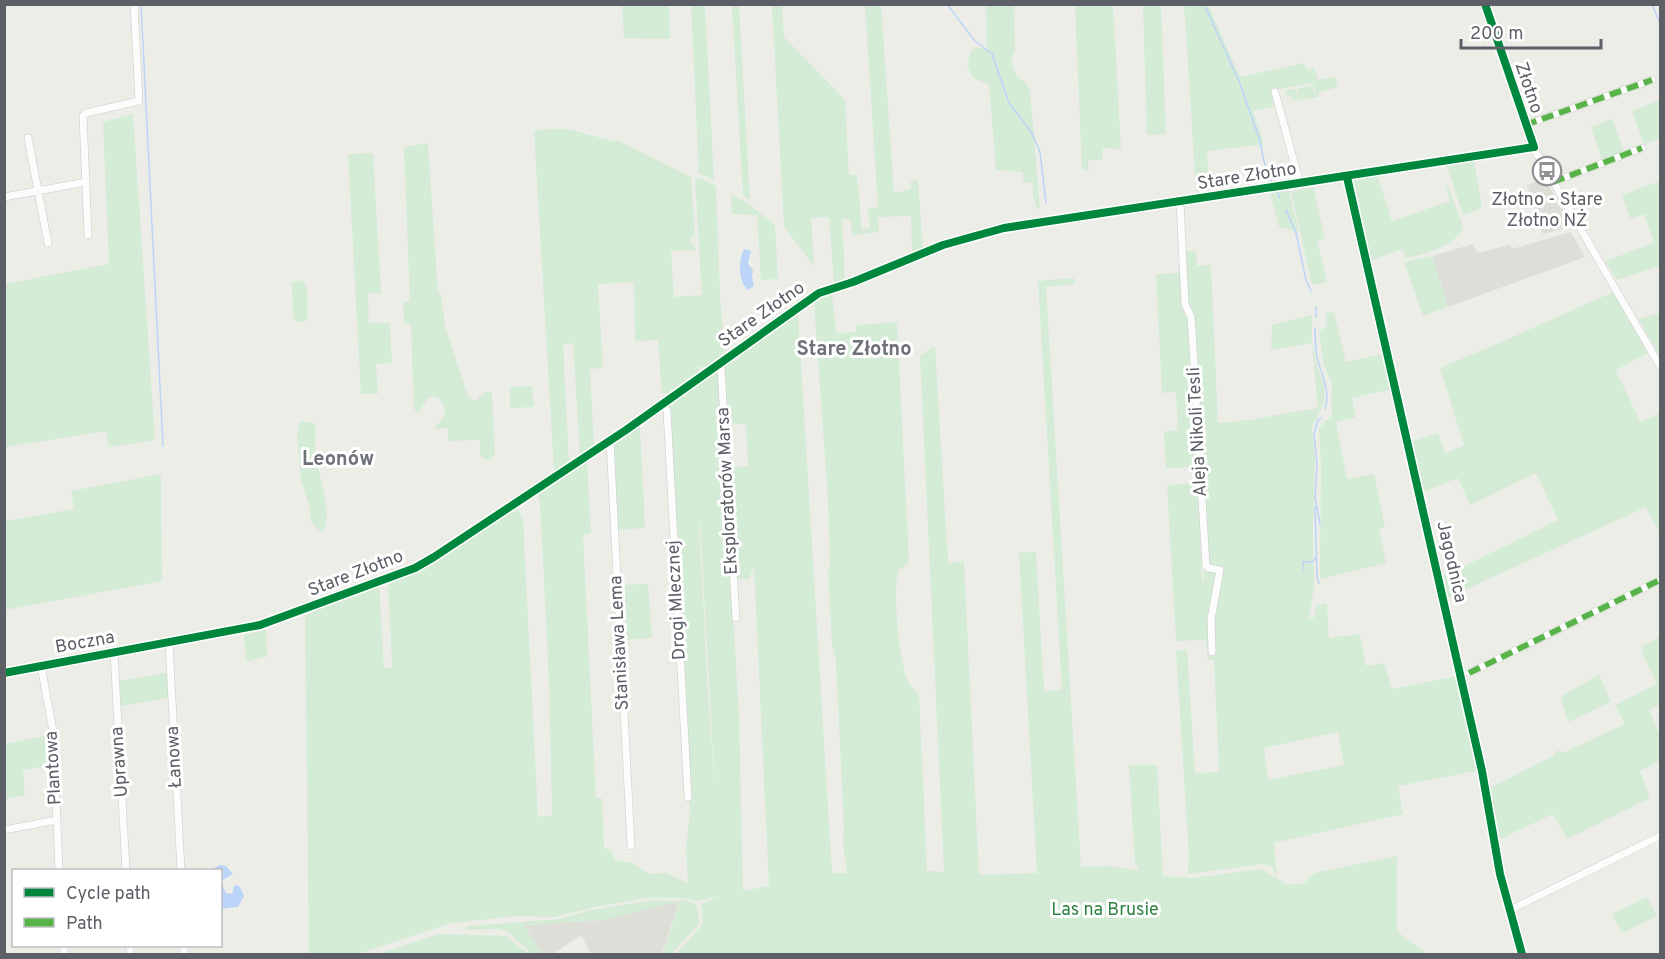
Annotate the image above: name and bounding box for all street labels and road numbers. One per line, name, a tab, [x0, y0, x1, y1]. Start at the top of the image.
street label: Złotno	[1509, 59, 1547, 117]
street label: Stare Złotno	[1196, 158, 1298, 196]
street label: Stare Złotno	[714, 277, 810, 353]
street label: Aleja Nikoli Tesli	[1183, 366, 1213, 498]
street label: Eksploratorów Marsa	[712, 407, 744, 575]
street label: Jagodnica	[1430, 519, 1472, 605]
street label: Drogi Mlecznej	[662, 540, 692, 660]
street label: Stare Złotno	[305, 545, 407, 603]
street label: Stanisława Lema	[605, 575, 635, 711]
street label: Boczna	[54, 626, 116, 660]
street label: Łanowa	[162, 725, 188, 789]
street label: Uprawna	[106, 726, 134, 798]
street label: Plantowa	[41, 730, 67, 806]

